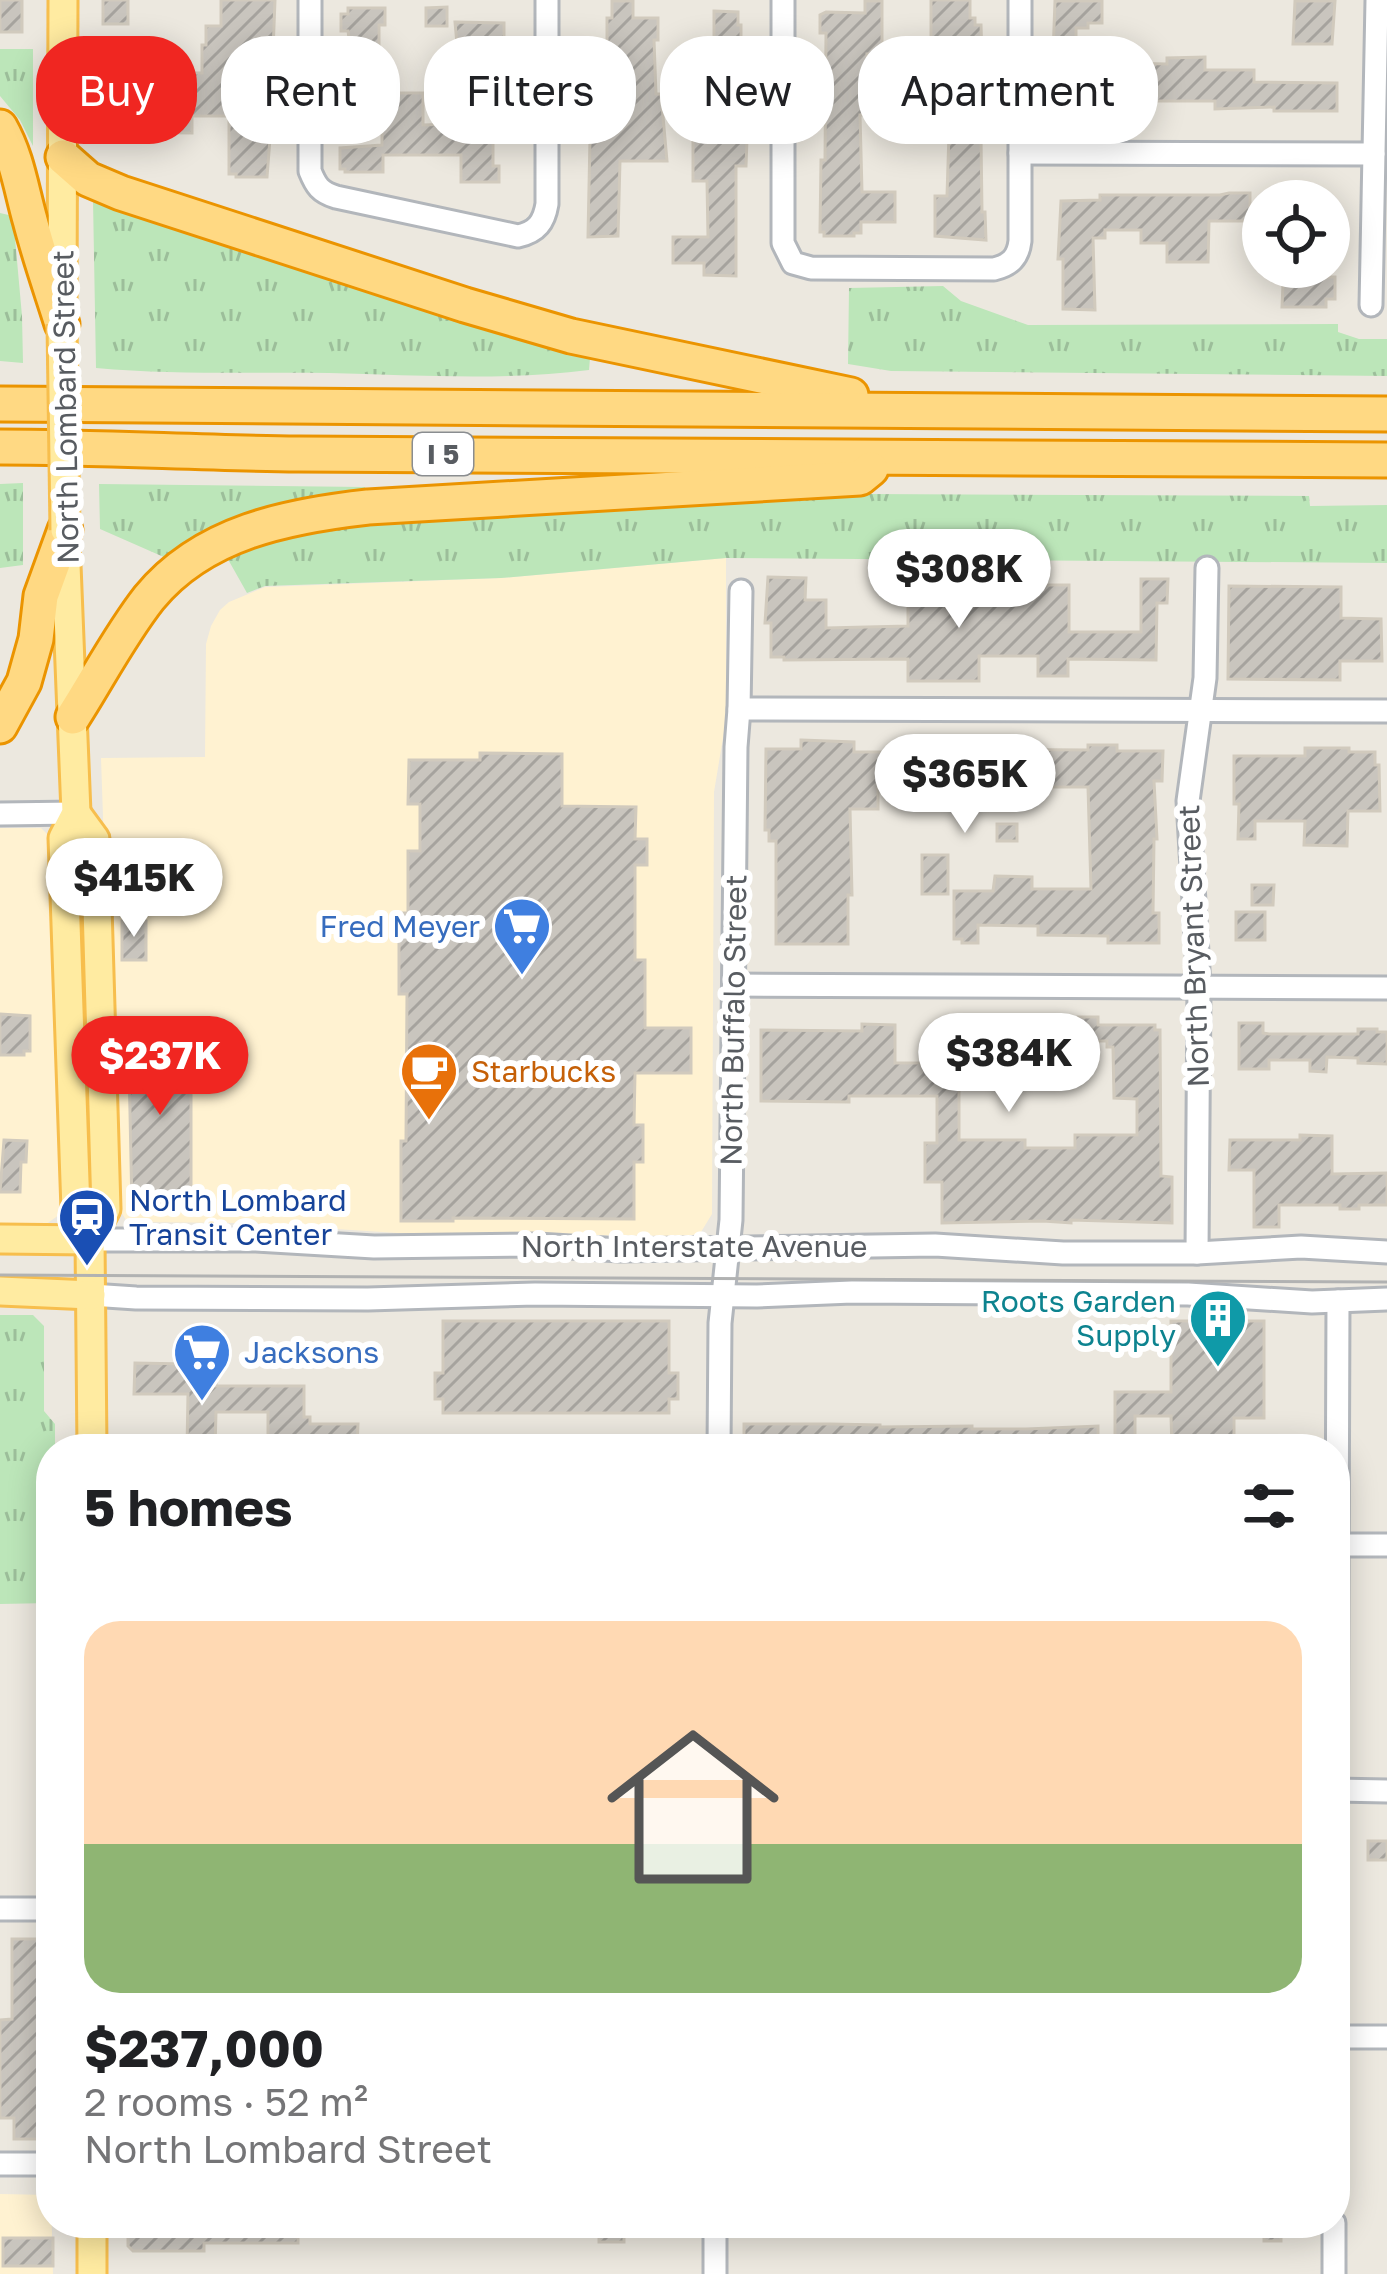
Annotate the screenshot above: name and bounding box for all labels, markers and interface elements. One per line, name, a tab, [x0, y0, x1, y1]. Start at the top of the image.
chip: Buy	[36, 36, 197, 144]
chip: Rent	[221, 36, 400, 144]
chip: Filters	[424, 36, 636, 144]
chip: New	[660, 36, 834, 144]
chip: Apartment	[858, 36, 1158, 144]
map controls	[1242, 180, 1350, 288]
button: locate	[1242, 180, 1350, 288]
street label: North Lombard Street	[44, 250, 86, 564]
road number: I 5	[413, 433, 473, 475]
pin: $308K	[875, 529, 1043, 631]
text: $308K	[895, 544, 1023, 591]
pin: $365K	[881, 734, 1049, 836]
text: $365K	[902, 749, 1028, 796]
street label: North Bryant Street	[1170, 804, 1216, 1088]
pin: $415K	[50, 838, 218, 940]
text: $415K	[73, 853, 195, 900]
street label: North Buffalo Street	[712, 874, 754, 1166]
supermarket icon: Fred Meyer	[491, 895, 553, 977]
place label: Fred Meyer	[320, 908, 480, 944]
pin: $384K	[925, 1013, 1093, 1115]
pin: $237K	[76, 1016, 244, 1118]
text: $384K	[945, 1028, 1073, 1075]
text: $237K	[98, 1031, 222, 1078]
cafe icon: Starbucks	[398, 1040, 460, 1122]
place label: Starbucks	[471, 1053, 616, 1089]
place label: North Lombard Transit Center	[129, 1182, 347, 1252]
station icon: North Lombard Transit Center	[56, 1186, 118, 1268]
street label: North Interstate Avenue	[520, 1228, 868, 1264]
place label: Roots Garden Supply	[981, 1283, 1176, 1353]
building icon: Roots Garden Supply	[1187, 1287, 1249, 1369]
supermarket icon: Jacksons	[171, 1321, 233, 1403]
place label: Jacksons	[244, 1334, 379, 1370]
icon: filters	[1236, 1473, 1302, 1539]
text: 5 homes	[84, 1476, 293, 1537]
icon: home	[585, 1699, 801, 1915]
text: $237,000	[84, 2017, 324, 2078]
text: 2 rooms · 52 m²	[84, 2078, 368, 2125]
text: North Lombard Street	[84, 2125, 492, 2172]

